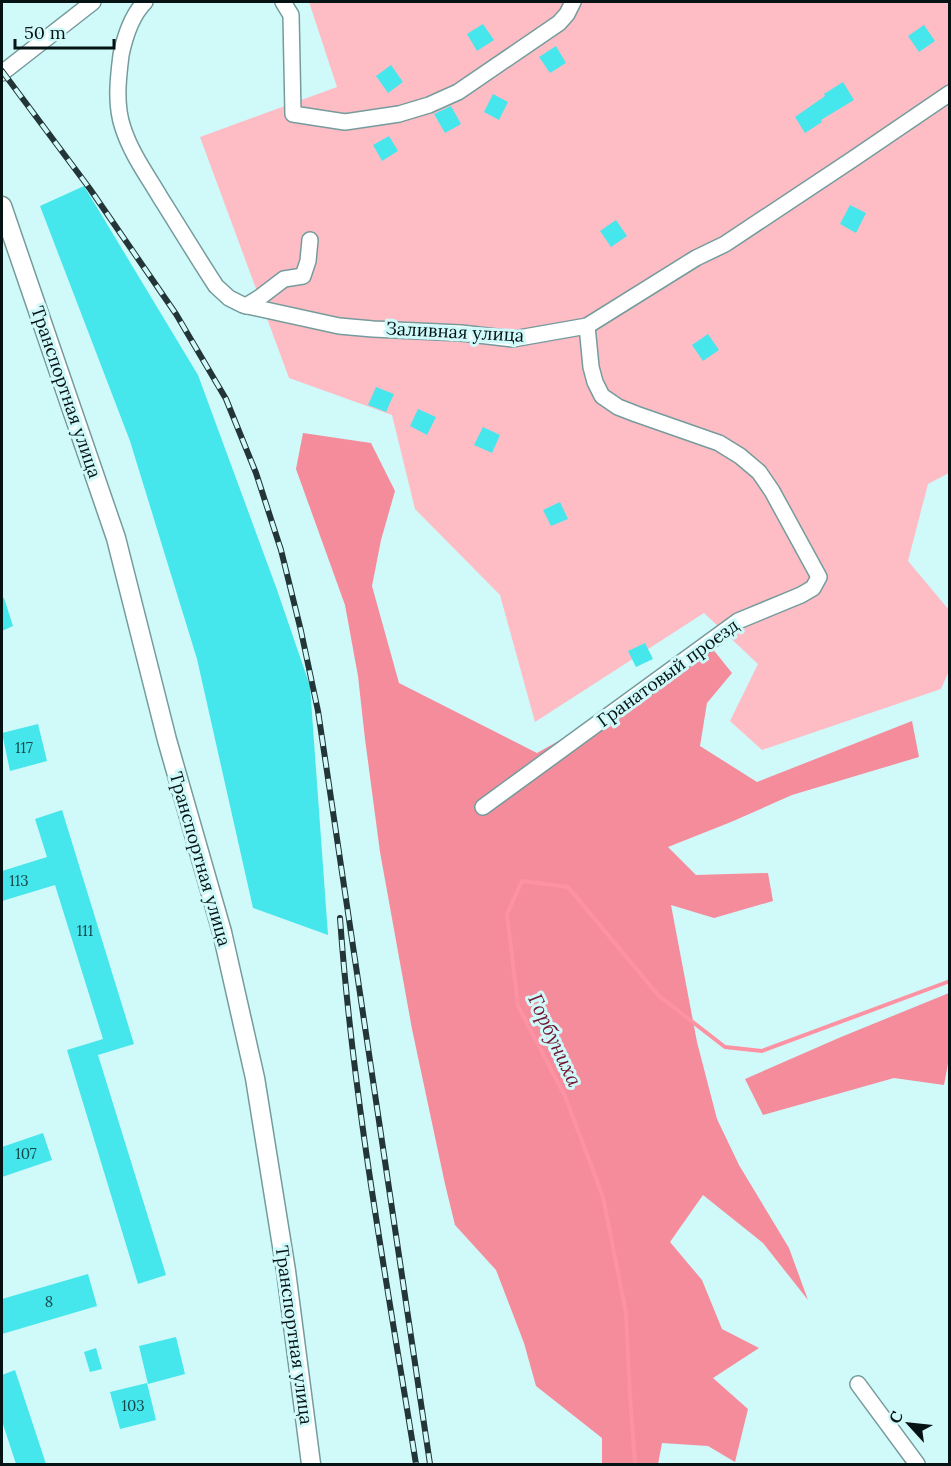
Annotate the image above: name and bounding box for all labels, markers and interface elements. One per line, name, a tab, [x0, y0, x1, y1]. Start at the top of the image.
scale bar	[15, 12, 114, 50]
text: 50 m	[24, 21, 66, 44]
street label: Транспортная улица	[26, 303, 107, 481]
street label: Заливная улица	[385, 316, 525, 347]
street label: Гранатовый проезд	[592, 613, 743, 732]
house number: 117	[15, 738, 33, 757]
street label: Транспортная улица	[165, 769, 236, 949]
house number: 113	[9, 871, 29, 890]
house number: 111	[77, 921, 93, 940]
water label: Горбуниха	[523, 990, 588, 1090]
house number: 107	[15, 1144, 37, 1163]
street label: Транспортная улица	[271, 1244, 318, 1426]
house number: 8	[45, 1292, 53, 1311]
north arrow	[879, 1394, 939, 1454]
house number: 103	[121, 1396, 145, 1415]
text: С	[884, 1408, 907, 1427]

